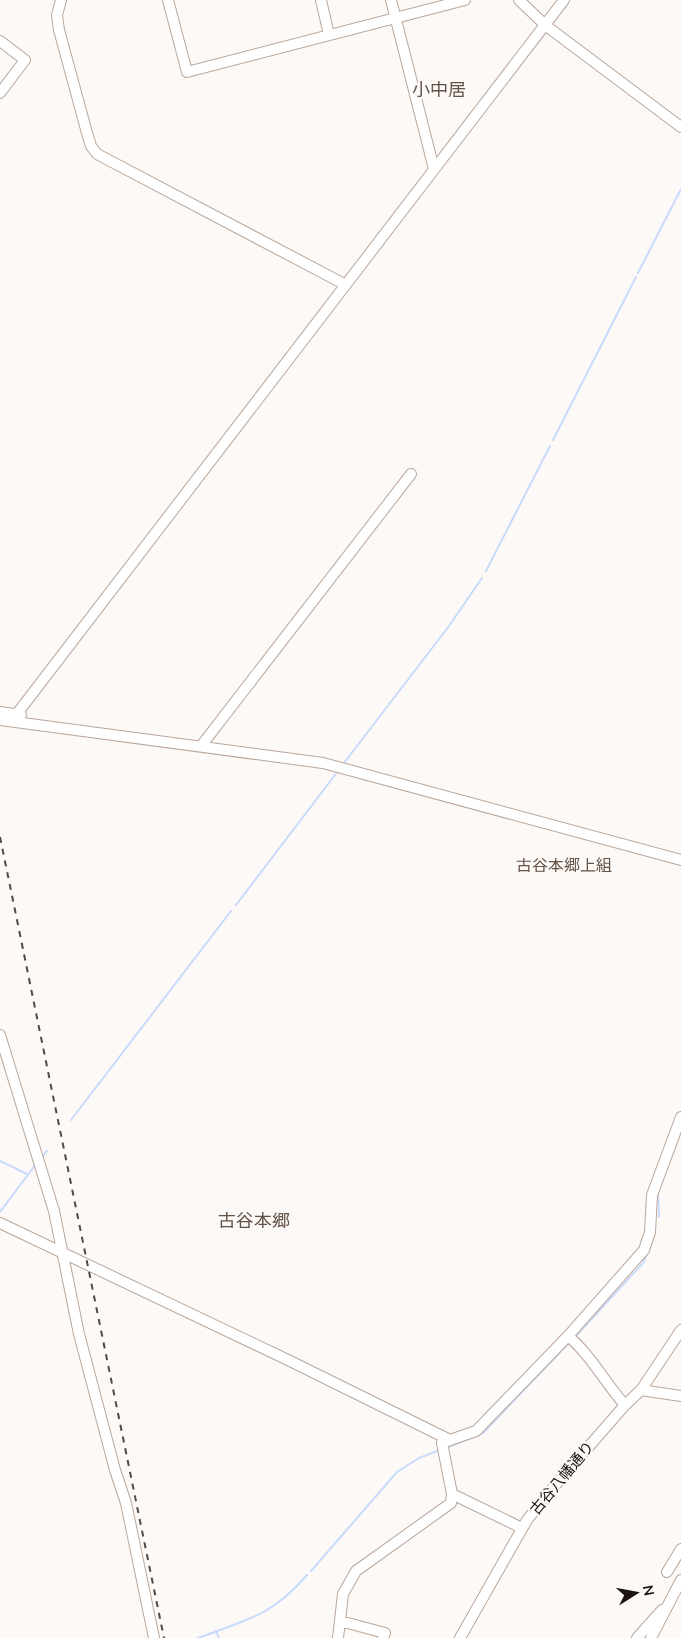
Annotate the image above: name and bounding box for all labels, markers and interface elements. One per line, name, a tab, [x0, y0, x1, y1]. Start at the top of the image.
district label: 小中居	[412, 78, 466, 102]
district label: 古谷本郷上組	[516, 855, 612, 877]
district label: 古谷本郷	[218, 1209, 290, 1233]
street label: 古谷八幡通り	[525, 1437, 599, 1519]
north arrow	[611, 1568, 661, 1618]
text: N	[638, 1584, 659, 1598]

